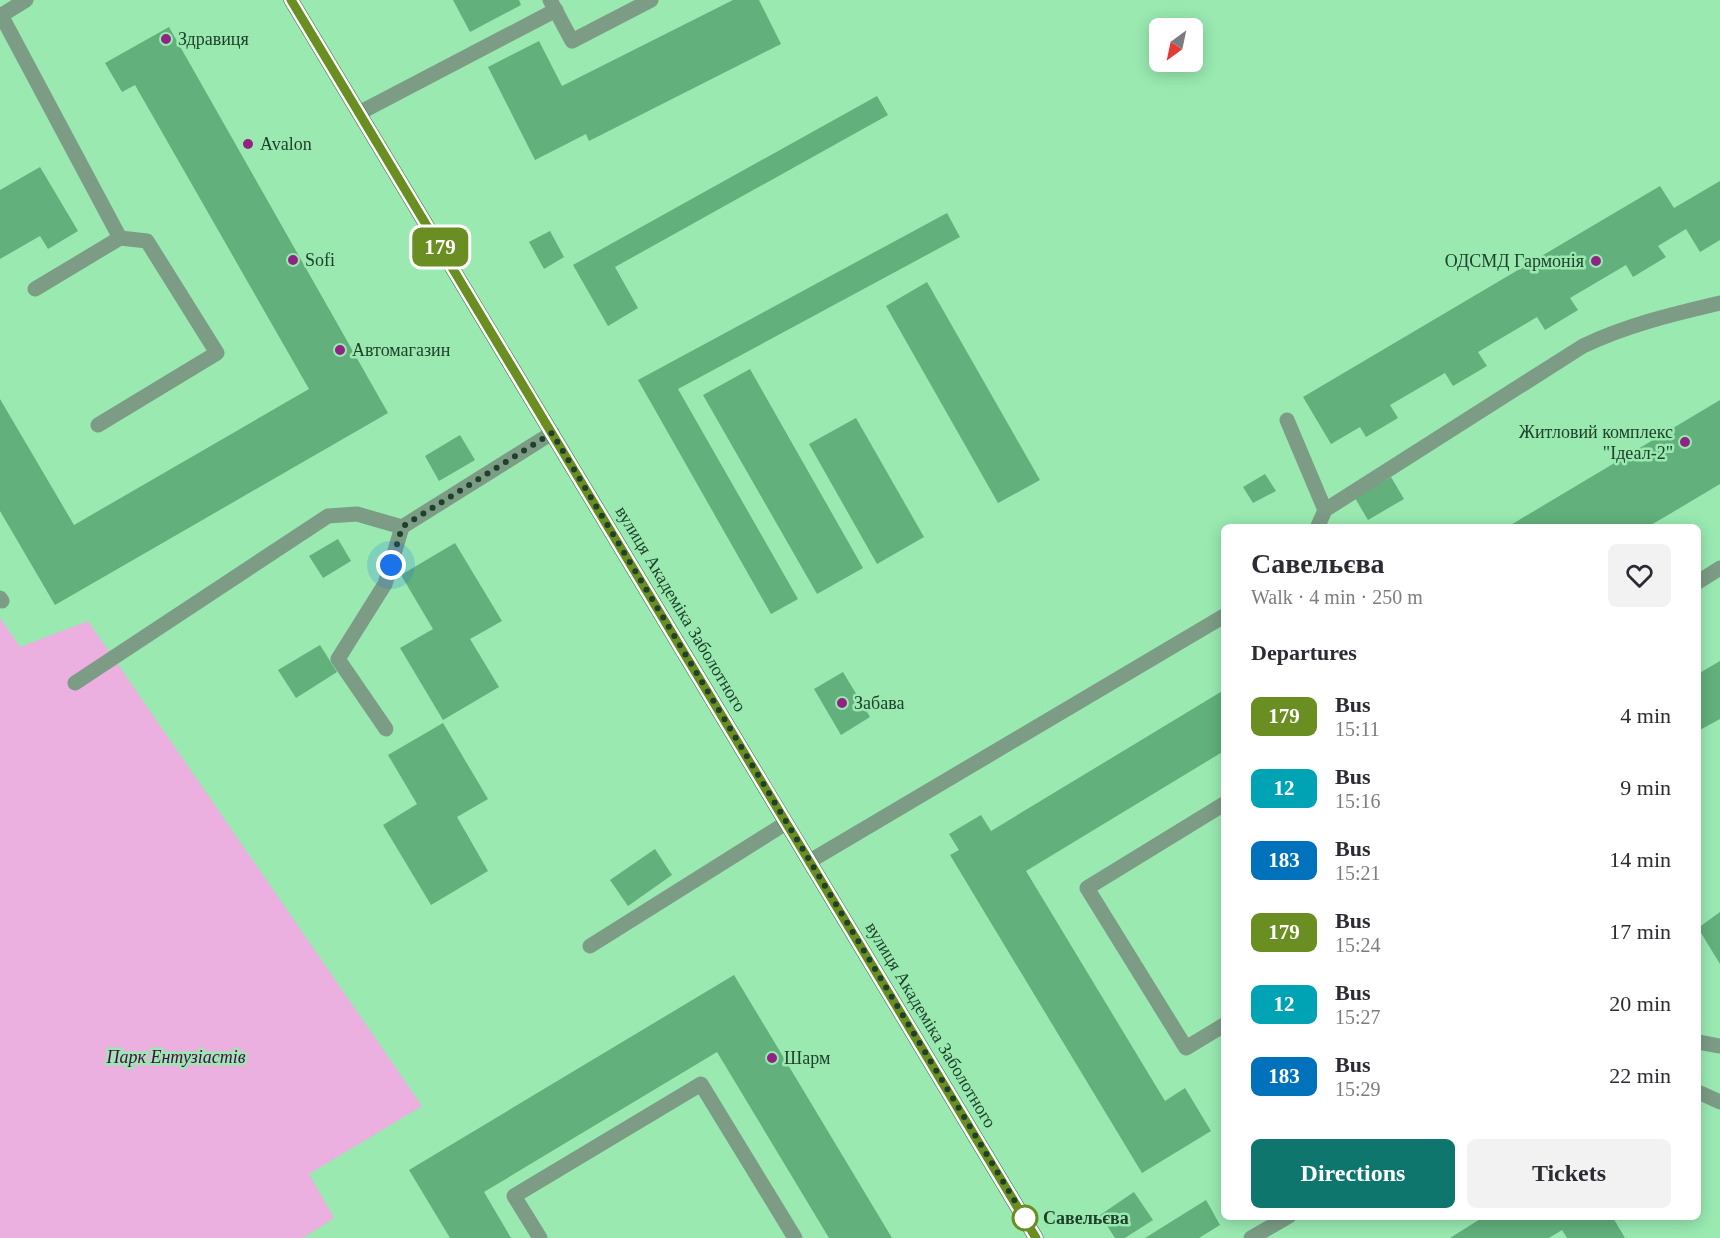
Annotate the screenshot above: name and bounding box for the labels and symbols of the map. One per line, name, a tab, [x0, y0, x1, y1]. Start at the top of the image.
north arrow	[1149, 18, 1203, 72]
place label: Здравиця	[178, 29, 249, 49]
marker: Здравиця	[159, 32, 173, 46]
place label: Avalon	[260, 134, 312, 154]
marker: Avalon	[241, 137, 255, 151]
line badge: 179	[406, 228, 474, 266]
place label: Sofi	[305, 250, 335, 270]
place label: ОДСМД Гармонія	[1445, 251, 1584, 271]
marker: Sofi	[286, 253, 300, 267]
marker: ОДСМД Гармонія	[1589, 254, 1603, 268]
place label: Автомагазин	[352, 340, 451, 360]
marker: Автомагазин	[333, 343, 347, 357]
place label: Житловий комплекс "Ідеал-2"	[1519, 422, 1673, 463]
marker: Житловий комплекс "Ідеал-2"	[1678, 435, 1692, 449]
street label: вулиця Академіка Заболотного	[612, 503, 750, 715]
your location	[376, 550, 406, 580]
place label: Забава	[854, 693, 904, 713]
marker: Забава	[835, 696, 849, 710]
street label: вулиця Академіка Заболотного	[862, 919, 1000, 1131]
park label: Парк Ентузіастів	[106, 1047, 246, 1067]
place label: Шарм	[784, 1048, 830, 1068]
marker: Шарм	[765, 1051, 779, 1065]
marker: Савельєва	[1012, 1205, 1038, 1231]
place label: Савельєва	[1043, 1208, 1129, 1228]

